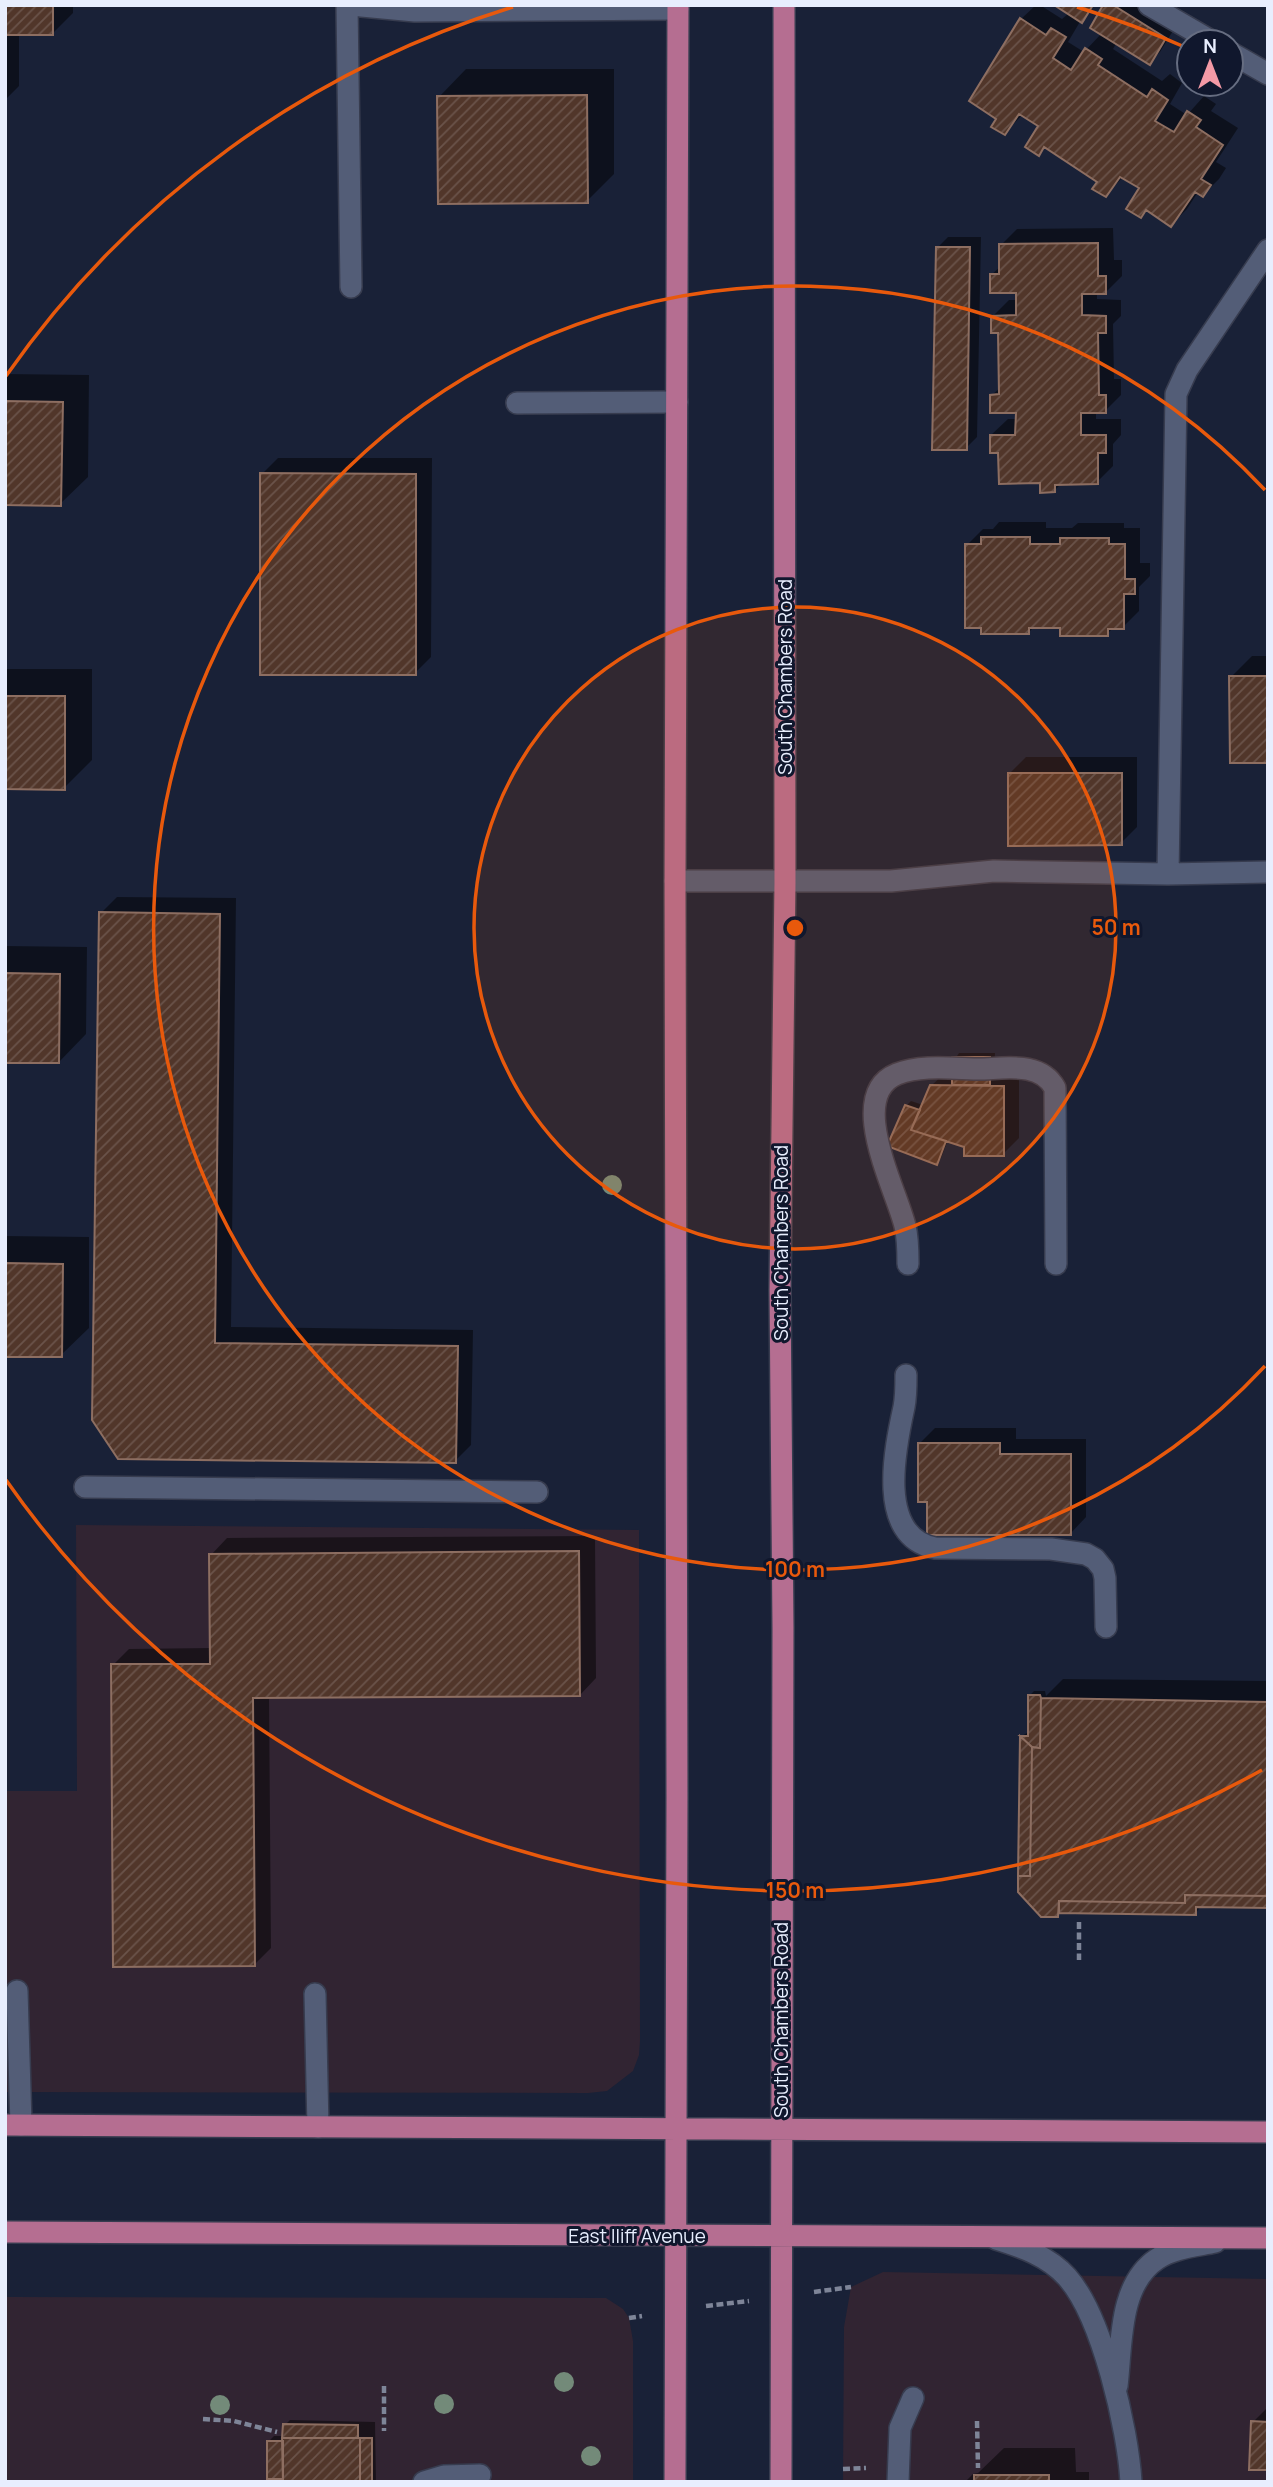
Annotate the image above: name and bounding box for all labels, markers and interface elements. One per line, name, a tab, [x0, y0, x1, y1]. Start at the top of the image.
north arrow	[1175, 28, 1245, 98]
text: N	[1203, 33, 1217, 59]
street label: South Chambers Road	[772, 579, 798, 775]
text: 50 m	[1091, 913, 1141, 941]
centre of rings	[783, 916, 807, 940]
street label: South Chambers Road	[768, 1145, 794, 1341]
text: 100 m	[765, 1555, 825, 1583]
text: 150 m	[766, 1876, 824, 1904]
street label: South Chambers Road	[768, 1922, 794, 2118]
street label: East Iliff Avenue	[568, 2223, 706, 2249]

